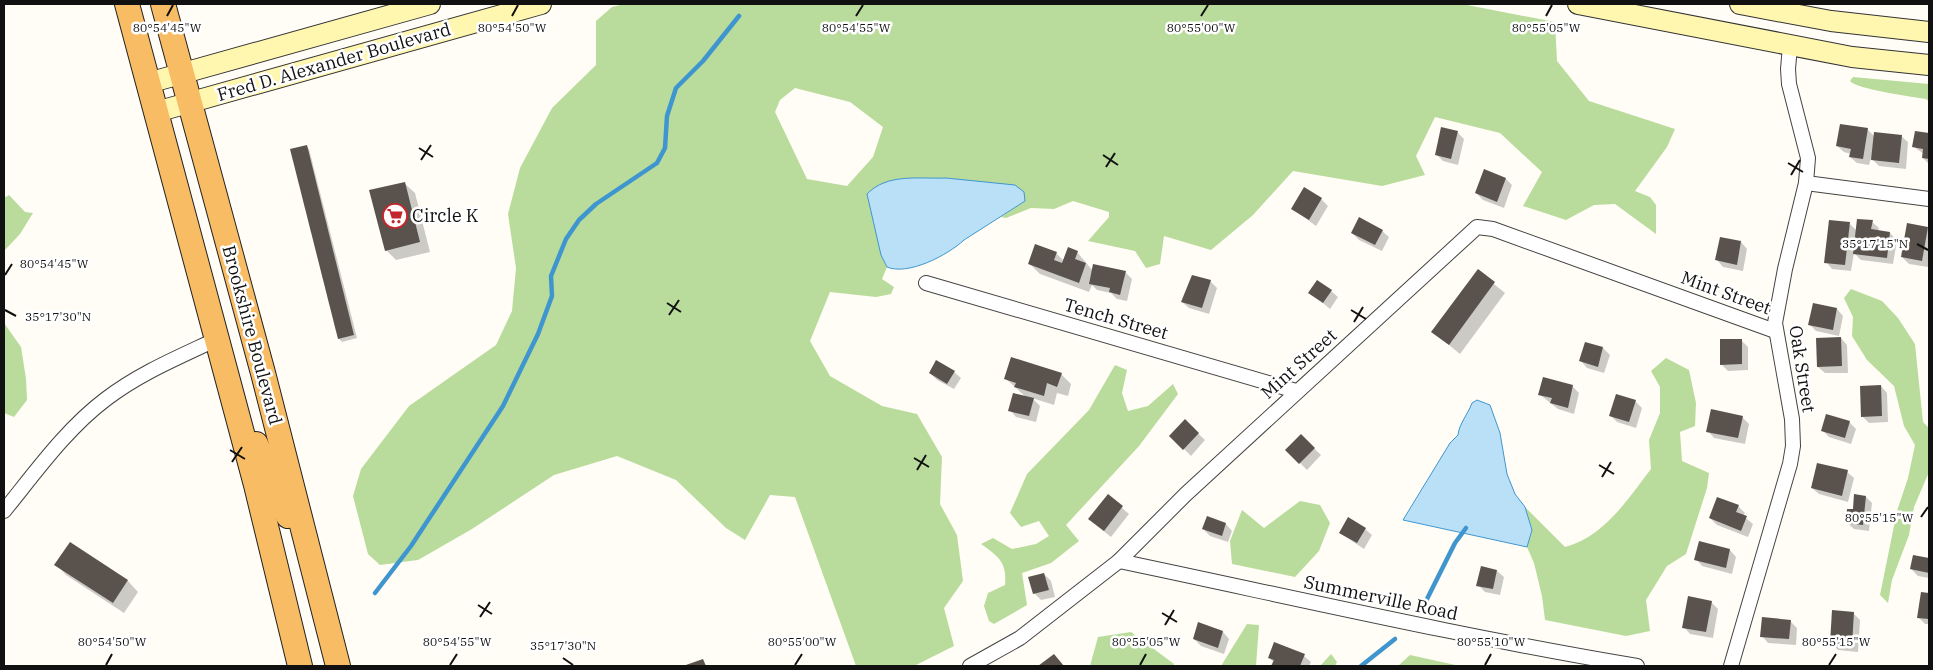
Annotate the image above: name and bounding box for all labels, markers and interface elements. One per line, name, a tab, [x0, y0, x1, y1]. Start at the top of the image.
street label: Fred D. Alexander Boulevard	[214, 17, 454, 106]
text: 80°54'45"W	[133, 20, 202, 35]
text: 80°54'50"W	[478, 20, 547, 35]
text: 80°54'55"W	[822, 20, 891, 35]
text: 80°55'00"W	[1167, 20, 1236, 35]
text: 80°55'05"W	[1512, 20, 1581, 35]
supermarket icon: Circle K	[382, 203, 408, 229]
place label: Circle K	[412, 204, 479, 227]
text: 35°17'15"N	[1842, 236, 1908, 251]
street label: Brookshire Boulevard	[217, 243, 288, 427]
text: 80°54'45"W	[20, 256, 89, 271]
street label: Mint Street	[1678, 266, 1774, 319]
street label: Tench Street	[1061, 293, 1171, 344]
text: 35°17'30"N	[25, 309, 91, 324]
street label: Mint Street	[1256, 324, 1341, 404]
street label: Oak Street	[1784, 324, 1821, 414]
text: 80°55'15"W	[1845, 510, 1914, 525]
street label: Summerville Road	[1302, 570, 1460, 625]
text: 80°54'50"W	[78, 634, 147, 649]
text: 80°54'55"W	[423, 634, 492, 649]
text: 80°55'00"W	[768, 634, 837, 649]
text: 80°55'05"W	[1112, 634, 1181, 649]
text: 80°55'10"W	[1457, 634, 1526, 649]
text: 80°55'15"W	[1802, 634, 1871, 649]
text: 35°17'30"N	[530, 638, 596, 653]

